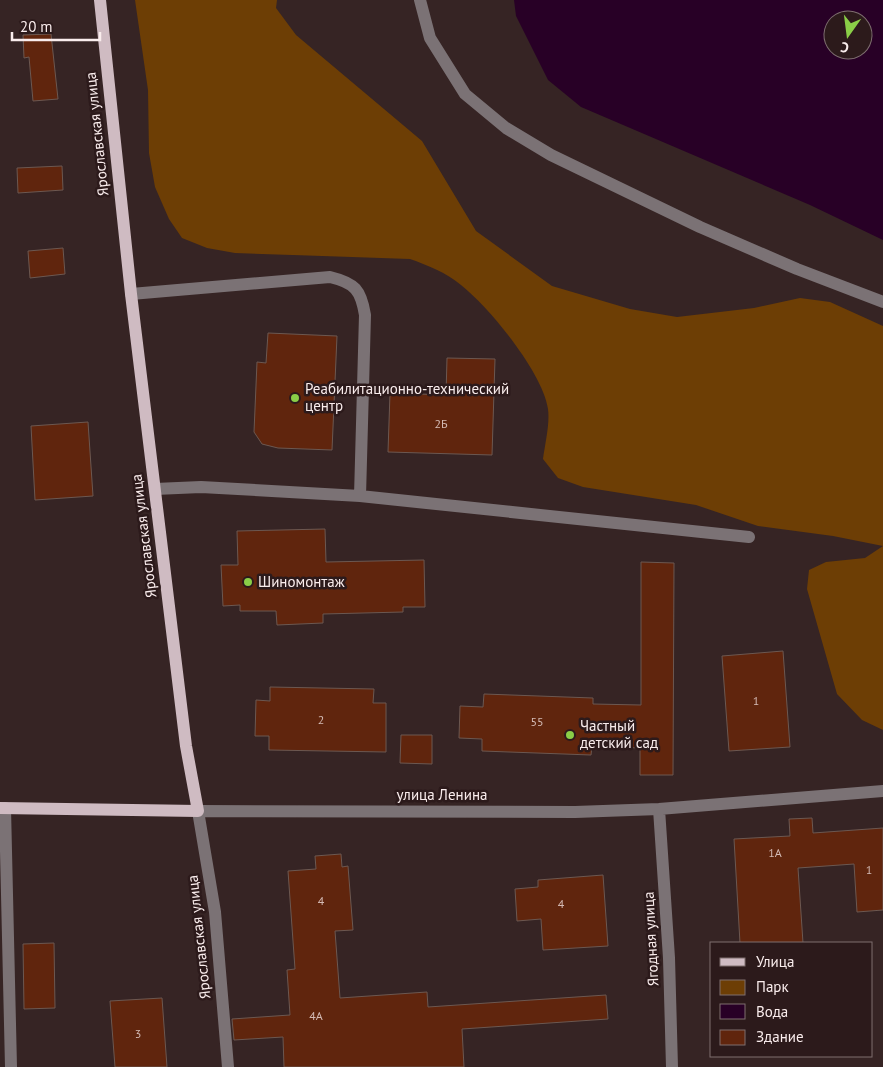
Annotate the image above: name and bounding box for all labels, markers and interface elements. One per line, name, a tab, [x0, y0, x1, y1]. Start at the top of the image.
scale bar	[12, 10, 100, 42]
north arrow	[823, 10, 873, 60]
text: 20 m	[20, 17, 53, 36]
text: С	[839, 38, 851, 57]
street label: Ярославская улица	[81, 71, 112, 197]
place label: Реабилитационно-технический центр	[305, 379, 509, 415]
marker: Реабилитационно-технический центр	[289, 392, 301, 404]
house number: 2Б	[434, 416, 448, 431]
street label: Ярославская улица	[126, 473, 161, 599]
place label: Шиномонтаж	[258, 572, 345, 591]
marker: Шиномонтаж	[242, 576, 254, 588]
house number: 1	[753, 693, 759, 708]
house number: 2	[318, 712, 324, 727]
house number: 55	[530, 714, 544, 729]
place label: Частный детский сад	[580, 716, 658, 752]
marker: Частный детский сад	[564, 729, 576, 741]
street label: улица Ленина	[397, 785, 487, 804]
house number: 1А	[768, 845, 782, 860]
house number: 1	[866, 862, 872, 877]
street label: Ярославская улица	[183, 874, 214, 1000]
street label: Ягодная улица	[639, 891, 662, 987]
house number: 4	[318, 893, 325, 908]
house number: 4	[558, 896, 565, 911]
legend	[710, 942, 873, 1057]
text: Улица	[756, 952, 794, 971]
text: Парк	[756, 977, 789, 996]
text: Вода	[756, 1002, 788, 1021]
house number: 4А	[309, 1008, 323, 1023]
house number: 3	[135, 1026, 141, 1041]
text: Здание	[756, 1027, 804, 1046]

